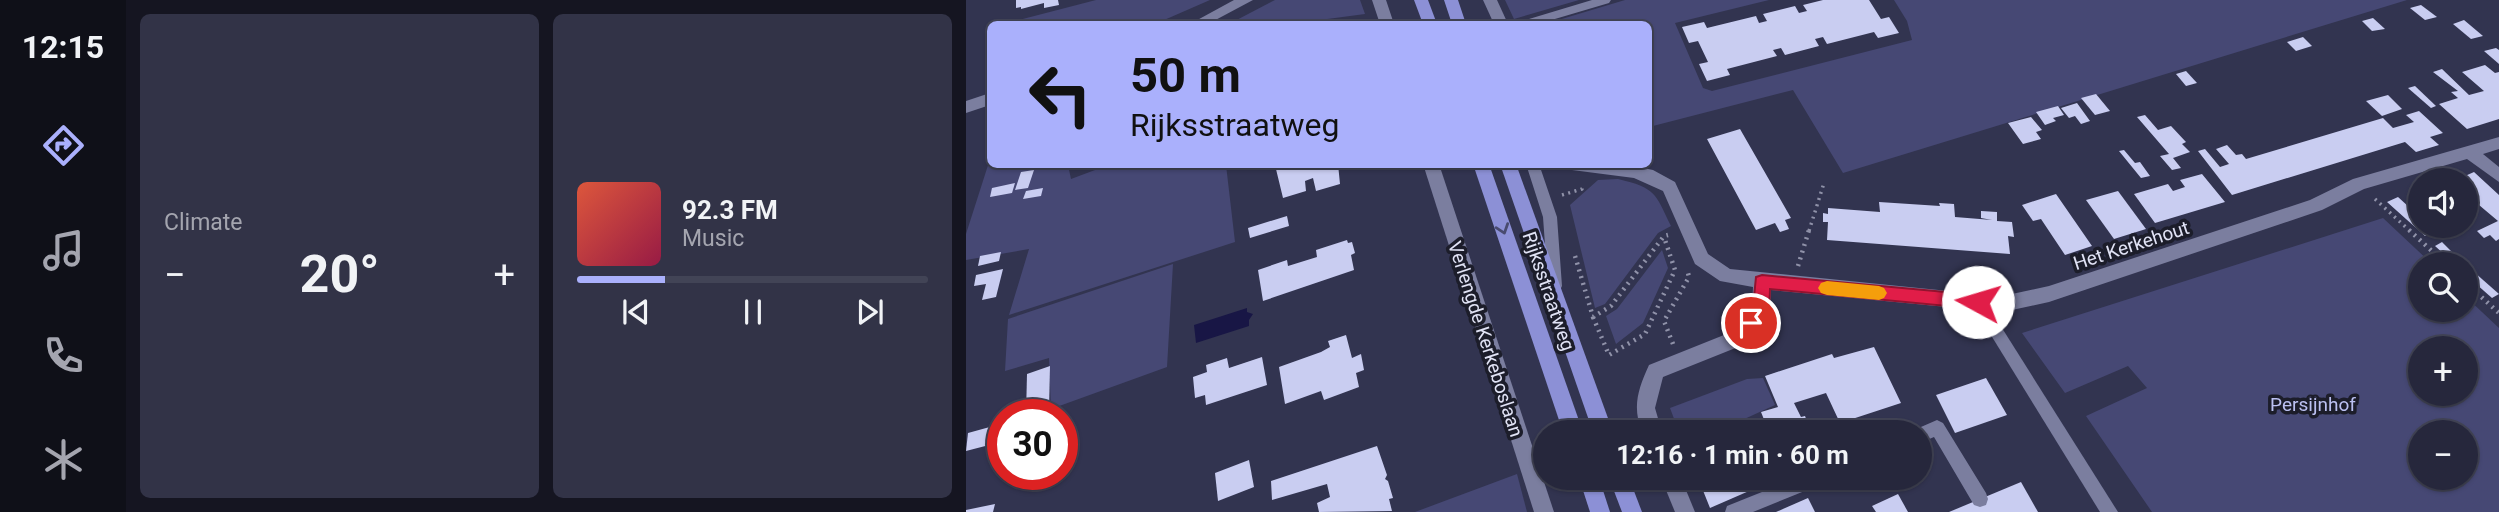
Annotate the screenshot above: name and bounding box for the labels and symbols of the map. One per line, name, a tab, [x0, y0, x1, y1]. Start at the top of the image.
street label: Het Kerkehout	[2070, 216, 2192, 275]
one-way arrow	[1495, 222, 1509, 235]
street label: Rijksstraatweg	[1517, 229, 1580, 354]
street label: Verlengde Kerkeboslaan	[1443, 238, 1528, 440]
position arrow	[1941, 265, 2015, 339]
pin	[1721, 293, 1781, 353]
park label: Persijnhof	[2270, 393, 2356, 416]
speed limit sign: 30	[987, 399, 1078, 490]

